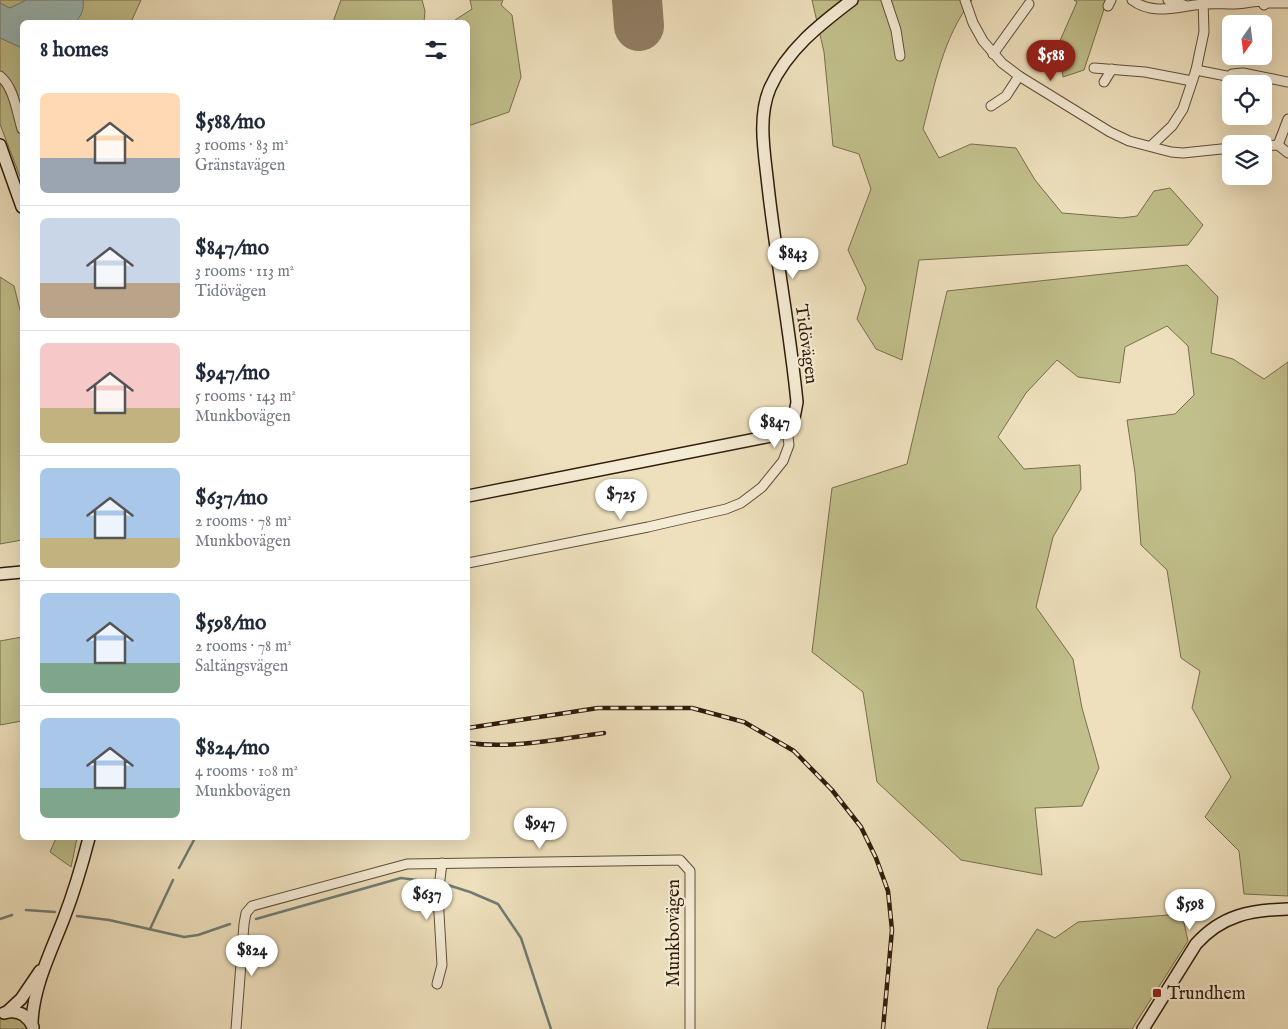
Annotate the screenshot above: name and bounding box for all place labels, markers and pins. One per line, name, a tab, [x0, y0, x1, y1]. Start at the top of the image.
pin: $588	[1021, 39, 1081, 82]
pin: $843	[763, 238, 823, 280]
pin: $847	[745, 406, 805, 449]
pin: $725	[591, 478, 651, 521]
pin: $947	[510, 808, 570, 850]
pin: $637	[397, 878, 457, 921]
pin: $598	[1160, 888, 1220, 931]
pin: $824	[222, 934, 282, 977]
place label: Trundhem	[1167, 983, 1246, 1006]
marker: Trundhem	[1151, 987, 1163, 999]

